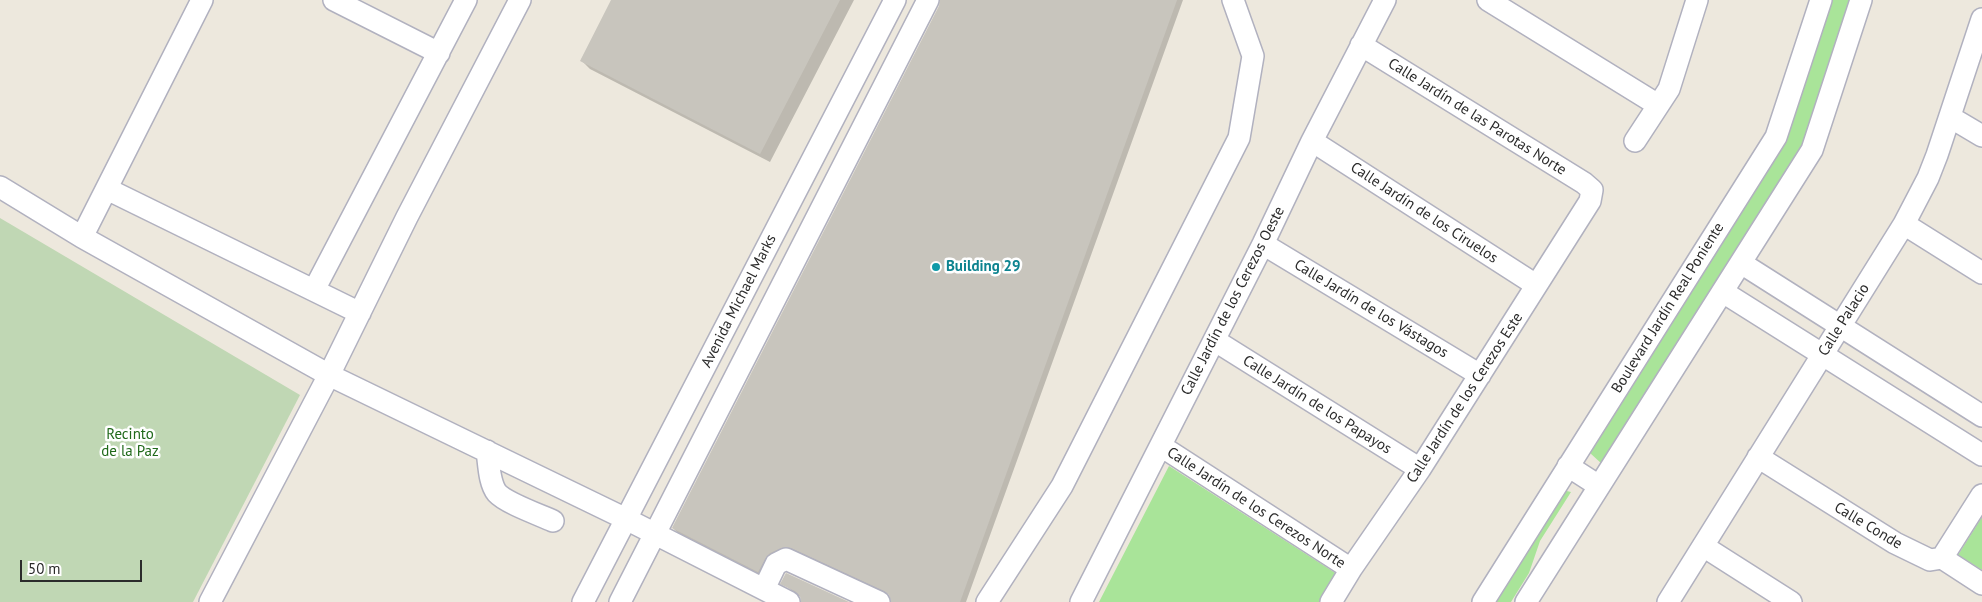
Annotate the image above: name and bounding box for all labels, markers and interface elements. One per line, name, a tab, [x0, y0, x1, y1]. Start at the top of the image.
street label: Calle Jardín de las Parotas Norte	[1385, 55, 1569, 179]
street label: Calle Jardín de los Ciruelos	[1347, 159, 1501, 267]
street label: Calle Jardín de los Cerezos Oeste	[1177, 204, 1289, 398]
street label: Boulevard Jardín Real Poniente	[1608, 219, 1728, 397]
street label: Avenida Michael Marks	[698, 231, 780, 371]
street label: Calle Jardín de los Vástagos	[1291, 256, 1451, 362]
place label: Building 29	[946, 258, 1021, 276]
marker: Building 29	[930, 261, 942, 273]
street label: Calle Palacio	[1815, 280, 1873, 360]
street label: Calle Jardín de los Cerezos Este	[1403, 309, 1527, 487]
street label: Calle Jardín de los Papayos	[1239, 352, 1395, 458]
park label: Recinto de la Paz	[101, 426, 159, 461]
street label: Calle Jardín de los Cerezos Norte	[1163, 444, 1349, 572]
street label: Calle Conde	[1831, 499, 1905, 553]
scale bar	[22, 550, 145, 582]
text: 50 m	[28, 559, 61, 578]

